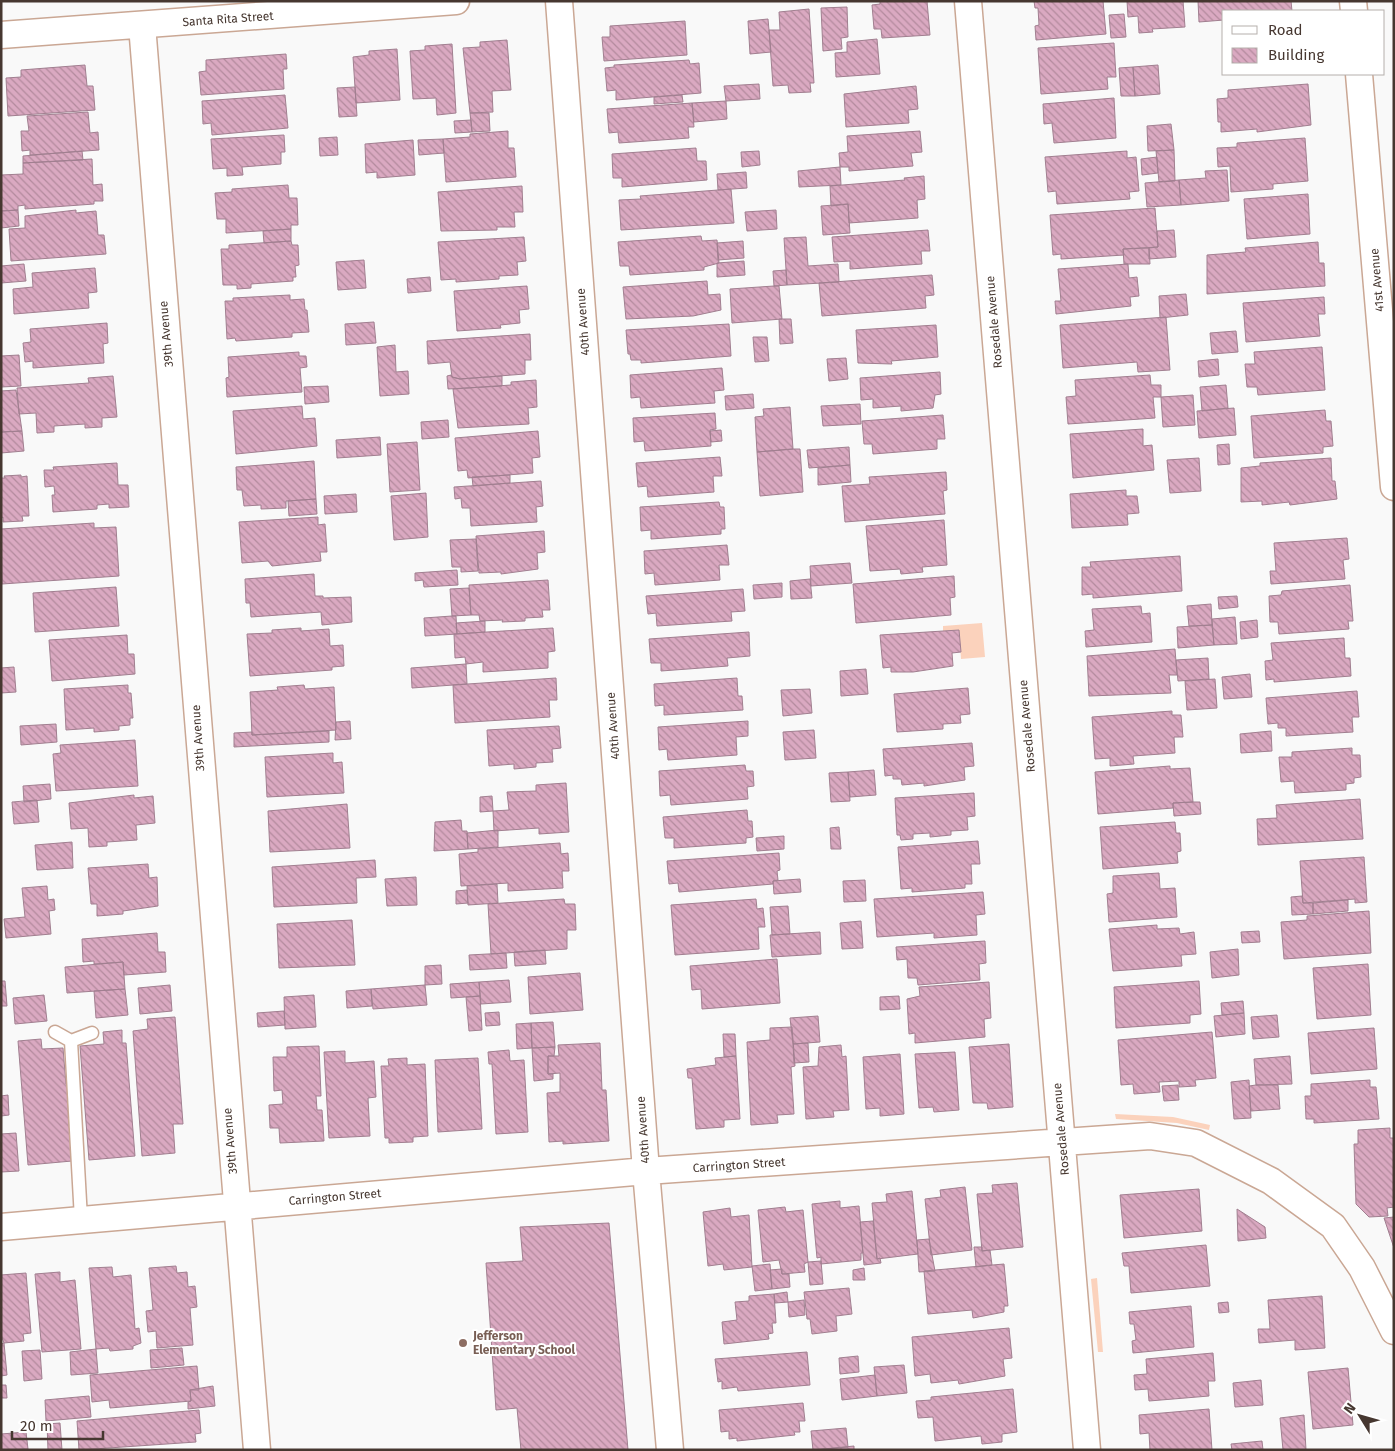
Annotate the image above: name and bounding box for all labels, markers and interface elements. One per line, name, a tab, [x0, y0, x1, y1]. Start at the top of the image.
street label: Santa Rita Street	[182, 9, 275, 29]
legend	[1222, 10, 1385, 75]
text: Road	[1268, 21, 1303, 39]
text: Building	[1268, 46, 1324, 64]
street label: 41st Avenue	[1367, 248, 1387, 312]
street label: Rosedale Avenue	[983, 275, 1005, 369]
street label: 40th Avenue	[574, 288, 592, 356]
street label: 39th Avenue	[156, 300, 176, 368]
street label: Rosedale Avenue	[1016, 679, 1038, 773]
street label: 40th Avenue	[604, 692, 622, 760]
street label: 39th Avenue	[189, 704, 207, 772]
street label: Rosedale Avenue	[1050, 1082, 1072, 1176]
street label: 40th Avenue	[634, 1096, 652, 1164]
street label: 39th Avenue	[220, 1107, 240, 1175]
street label: Carrington Street	[692, 1155, 787, 1175]
street label: Carrington Street	[288, 1186, 383, 1208]
place label: Jefferson Elementary School	[472, 1329, 576, 1357]
marker: Jefferson Elementary School	[457, 1337, 469, 1349]
north arrow	[1335, 1391, 1385, 1441]
text: N	[1340, 1400, 1360, 1417]
scale bar	[12, 1408, 104, 1440]
text: 20 m	[20, 1417, 53, 1435]

